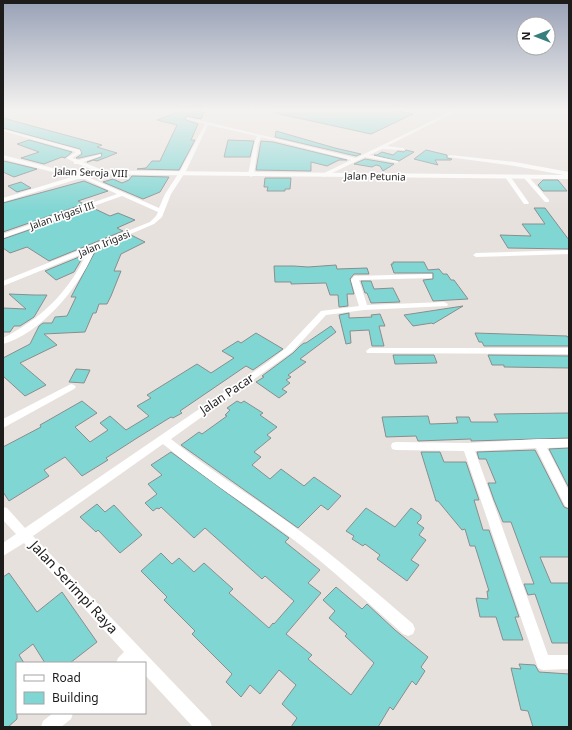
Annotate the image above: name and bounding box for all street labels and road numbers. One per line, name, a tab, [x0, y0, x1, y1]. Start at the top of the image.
street label: Jalan Seroja VIII	[53, 164, 128, 180]
street label: Jalan Petunia	[343, 168, 406, 184]
street label: Jalan Irigasi III	[27, 197, 96, 233]
street label: Jalan Irigasi	[75, 226, 132, 260]
street label: Jalan Pacar	[196, 369, 257, 418]
street label: Jalan Serimpi Raya	[25, 534, 123, 637]

